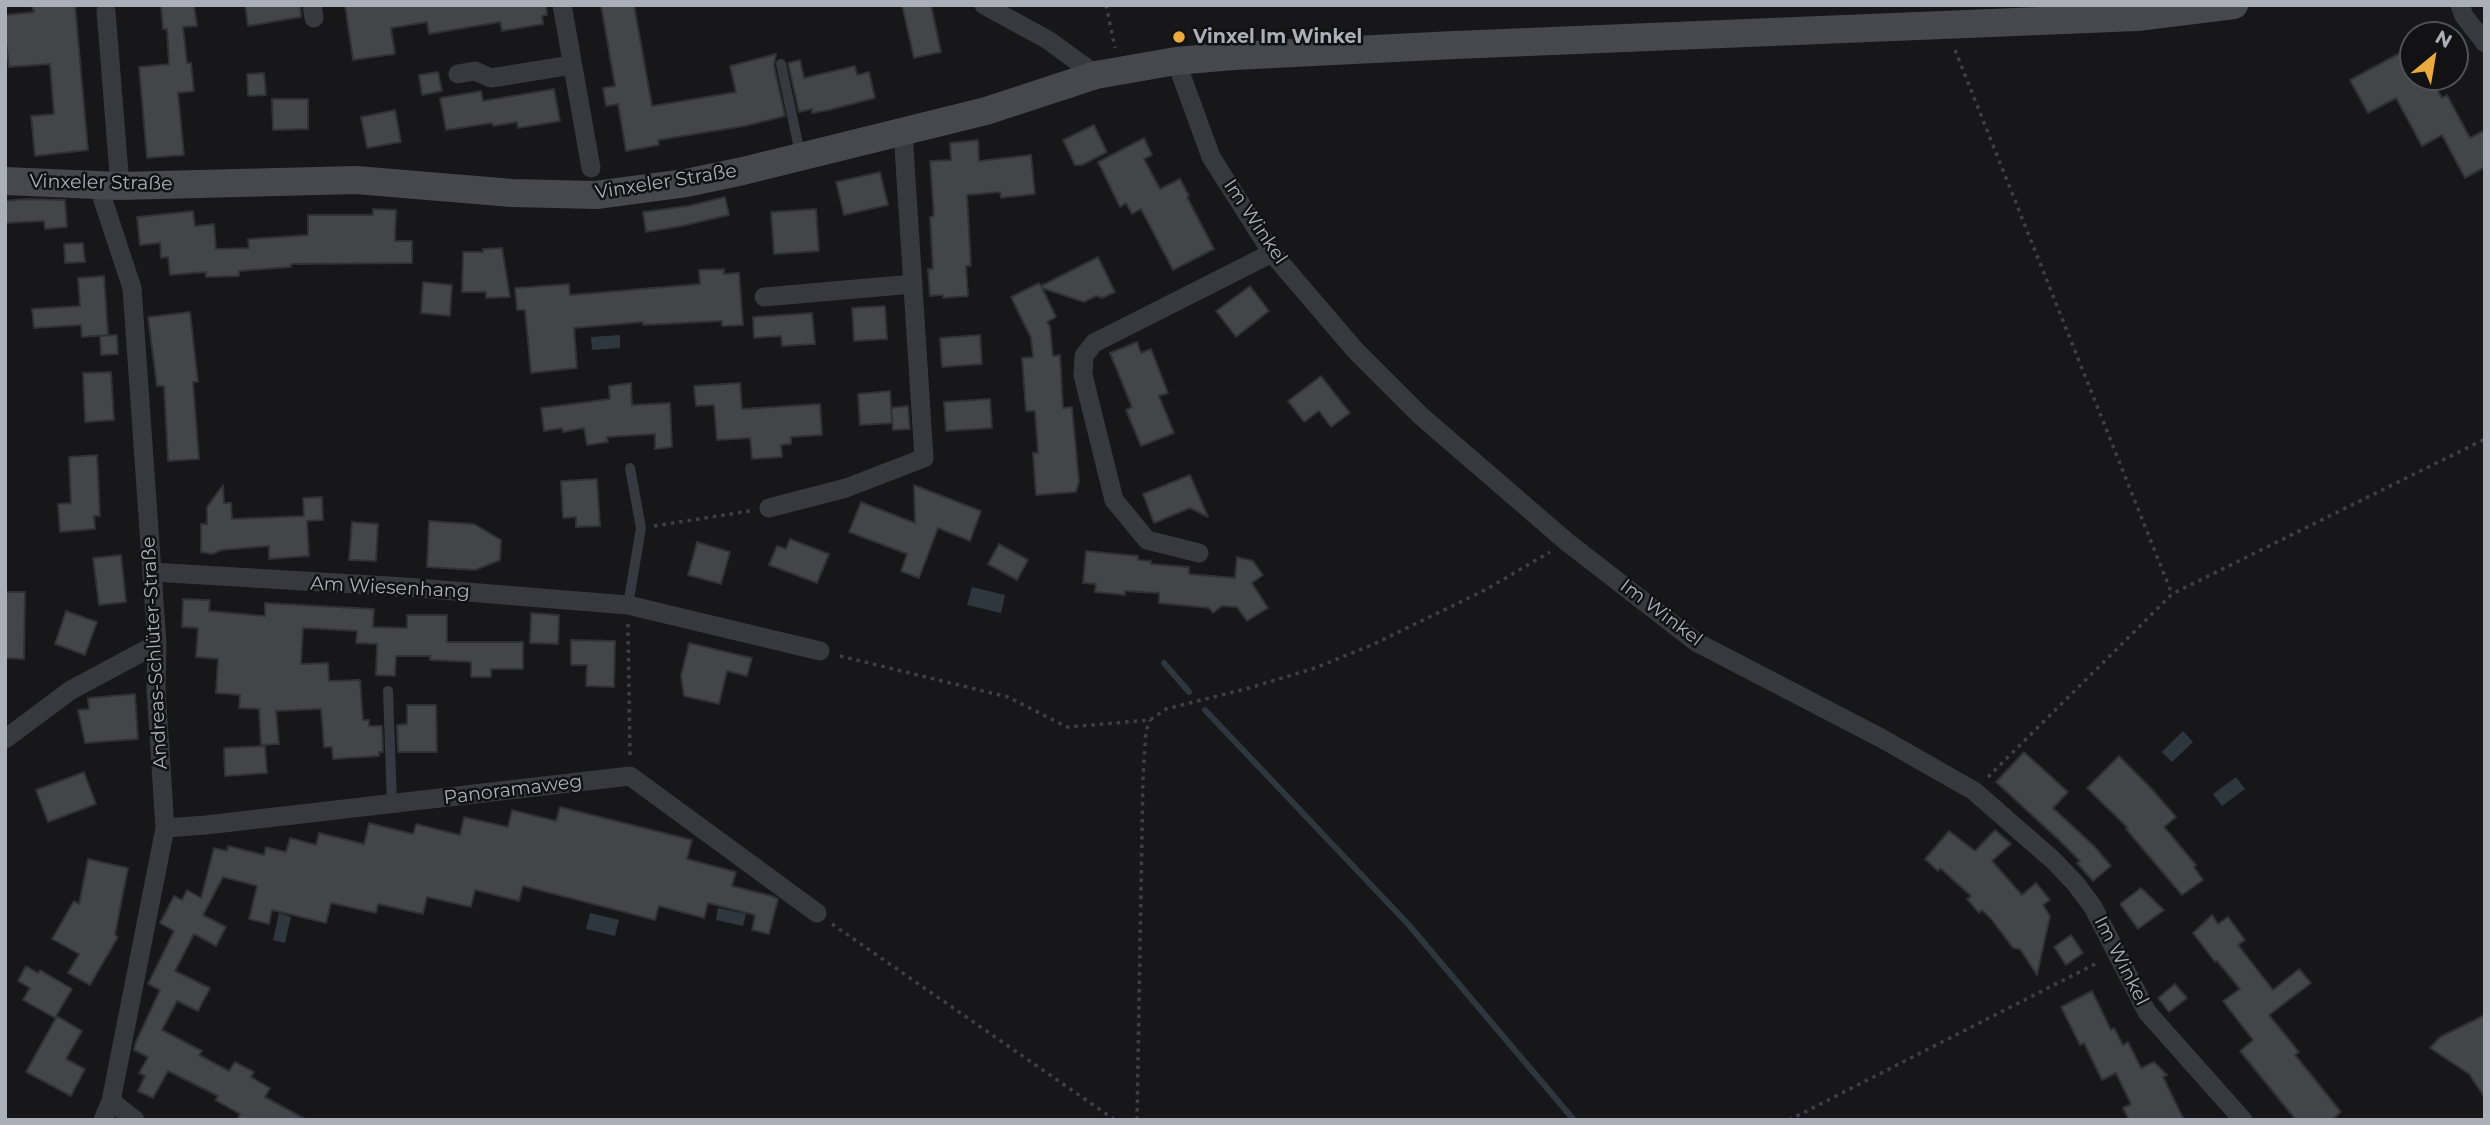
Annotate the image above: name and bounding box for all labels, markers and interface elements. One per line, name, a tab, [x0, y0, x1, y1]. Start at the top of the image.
north arrow	[2399, 21, 2469, 91]
text: N	[2431, 25, 2456, 53]
place label: Vinxel Im Winkel	[1193, 26, 1362, 48]
marker: Vinxel Im Winkel	[1171, 29, 1187, 45]
street label: Vinxeler Straße	[594, 160, 738, 204]
street label: Vinxeler Straße	[29, 170, 173, 196]
street label: Im Winkel	[1218, 175, 1292, 269]
street label: Andreas-Schlüter-Straße	[138, 536, 172, 770]
street label: Am Wiesenhang	[310, 572, 470, 604]
street label: Im Winkel	[1615, 575, 1707, 651]
street label: Panoramaweg	[442, 770, 584, 810]
street label: Im Winkel	[2089, 913, 2153, 1009]

